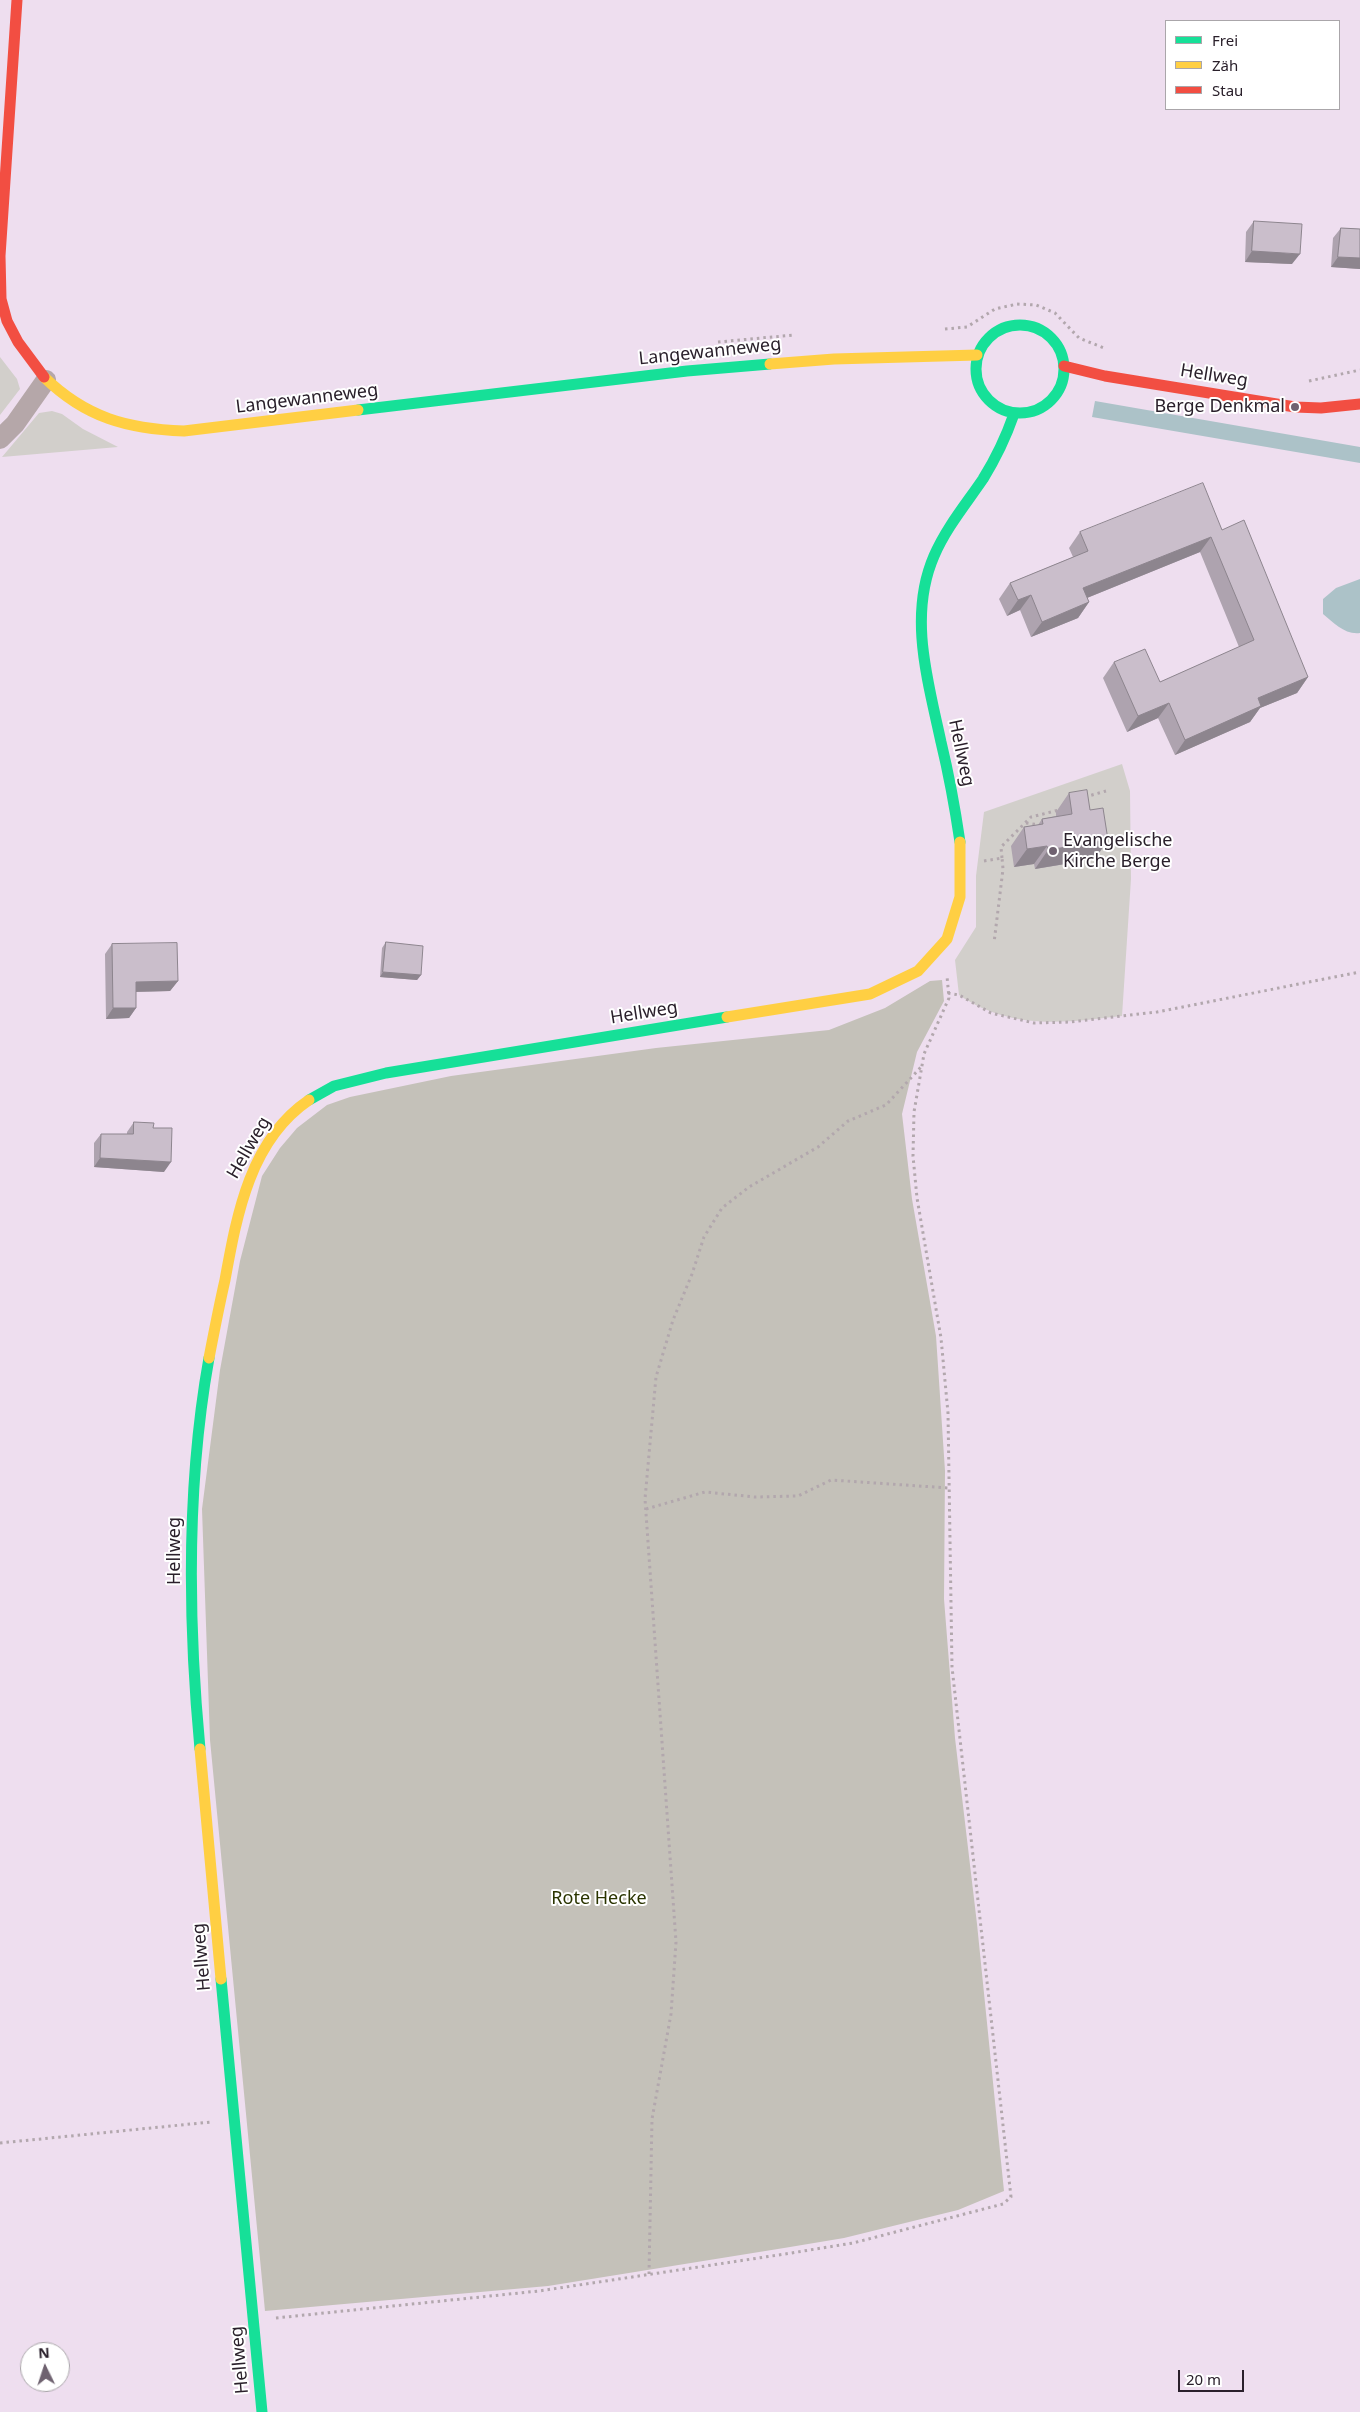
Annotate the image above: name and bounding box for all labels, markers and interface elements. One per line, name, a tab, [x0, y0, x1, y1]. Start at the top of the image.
legend	[1165, 20, 1340, 110]
text: Frei	[1212, 30, 1238, 50]
text: Zäh	[1212, 55, 1238, 75]
text: Stau	[1212, 80, 1243, 100]
street label: Langewanneweg	[638, 334, 782, 370]
street label: Hellweg	[1179, 360, 1249, 392]
street label: Langewanneweg	[235, 380, 379, 418]
place label: Berge Denkmal	[1154, 396, 1285, 418]
marker: Berge Denkmal	[1289, 401, 1301, 413]
street label: Hellweg	[943, 717, 979, 789]
place label: Evangelische Kirche Berge	[1063, 830, 1172, 872]
marker: Evangelische Kirche Berge	[1047, 845, 1059, 857]
street label: Hellweg	[609, 997, 679, 1029]
street label: Hellweg	[223, 1113, 275, 1183]
street label: Hellweg	[164, 1517, 186, 1585]
park label: Rote Hecke	[551, 1888, 647, 1910]
street label: Hellweg	[188, 1922, 216, 1992]
street label: Hellweg	[226, 2325, 254, 2395]
north arrow	[20, 2342, 70, 2392]
text: N	[38, 2343, 50, 2362]
scale bar	[1180, 2360, 1246, 2392]
text: 20 m	[1186, 2369, 1221, 2389]

